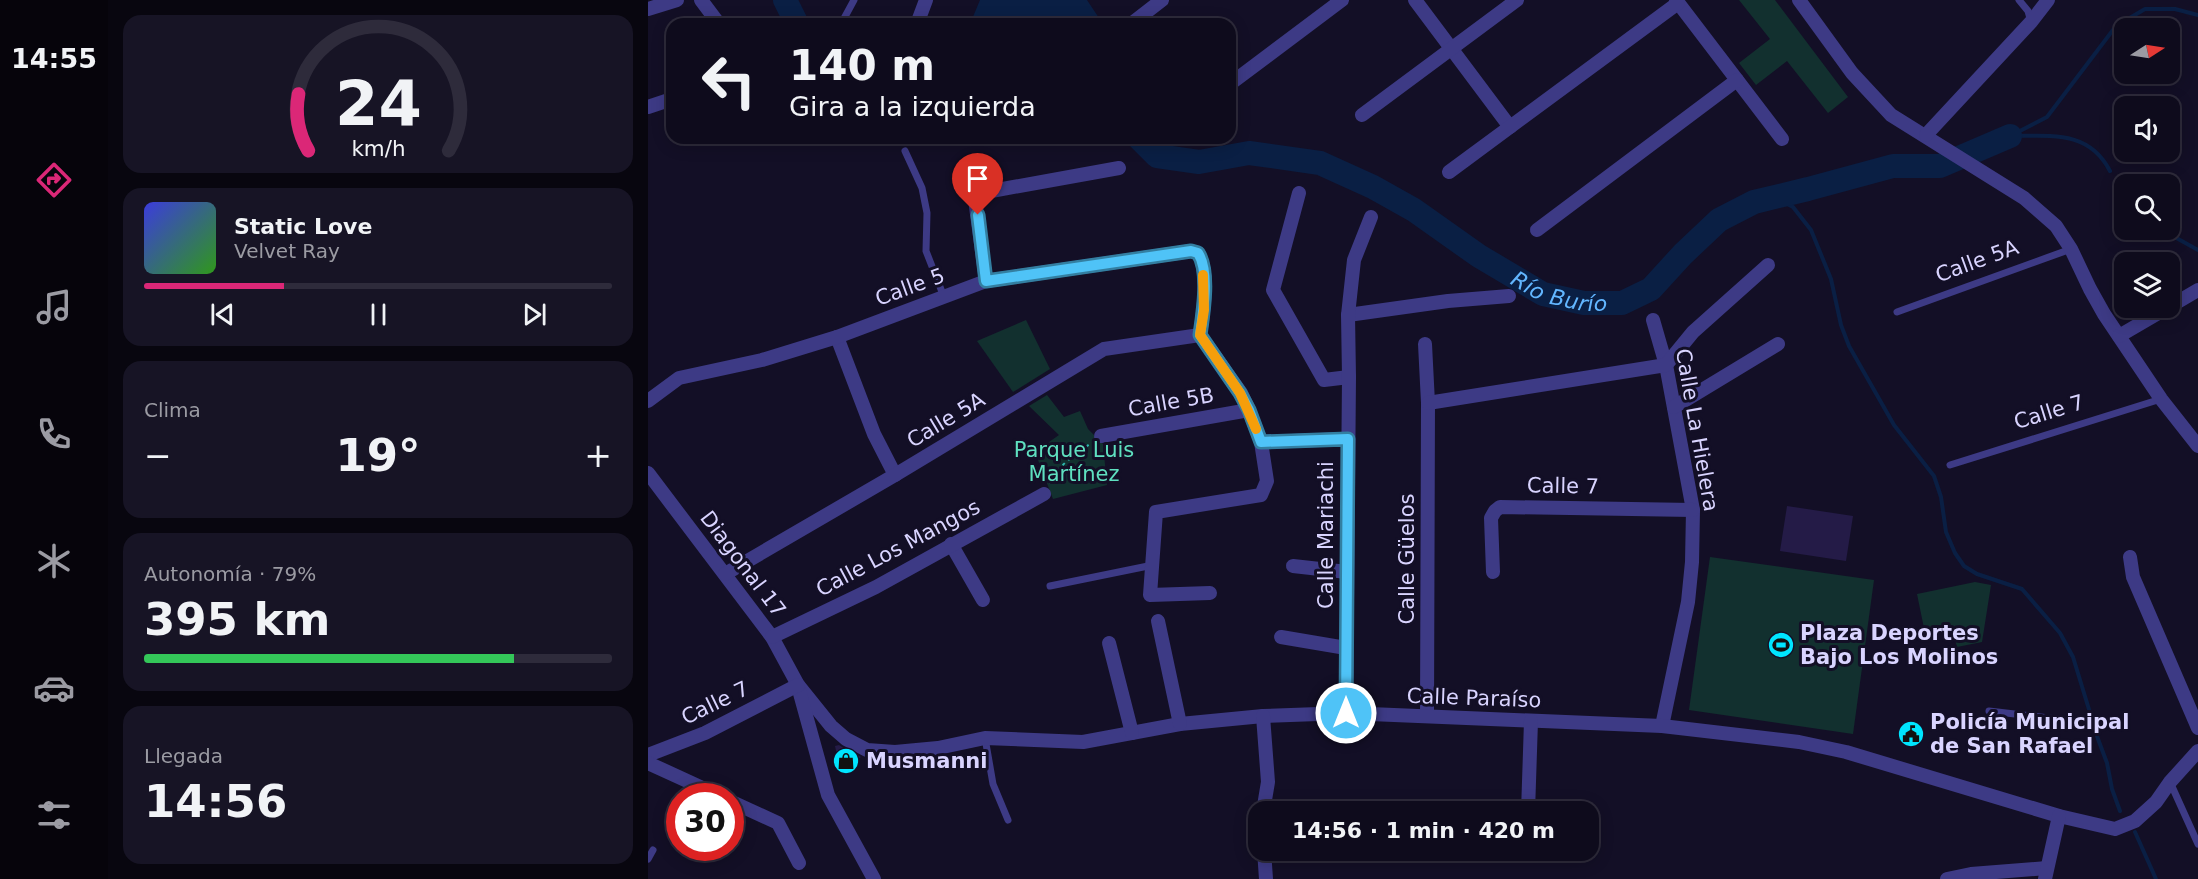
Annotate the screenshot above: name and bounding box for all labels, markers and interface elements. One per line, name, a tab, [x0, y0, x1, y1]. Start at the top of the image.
north arrow	[2114, 18, 2180, 84]
map controls	[2114, 18, 2180, 318]
text: 140 m	[789, 41, 935, 90]
icon: left	[690, 42, 768, 120]
text: 14:55	[11, 43, 97, 74]
text: 24	[335, 67, 421, 140]
text: Gira a la izquierda	[789, 91, 1036, 122]
button: sound	[2114, 96, 2180, 162]
text: km/h	[351, 136, 405, 161]
pin	[952, 153, 1003, 215]
icon: directions	[33, 159, 75, 201]
icon: arrive	[961, 162, 994, 195]
button: search	[2114, 174, 2180, 240]
text: Static Love	[234, 214, 372, 239]
street label: Calle 5A	[1932, 235, 2022, 287]
text: Velvet Ray	[234, 239, 340, 263]
button: layers	[2114, 252, 2180, 318]
street label: Calle 5	[872, 263, 948, 311]
water label: Río Burío	[1507, 266, 1607, 316]
icon: music	[33, 286, 75, 328]
icon: previous	[206, 298, 239, 331]
icon: pause	[362, 298, 395, 331]
icon: next	[518, 298, 551, 331]
street label: Calle La Hielera	[1671, 347, 1723, 513]
street label: Calle 5B	[1126, 383, 1216, 421]
street label: Calle 5A	[903, 387, 990, 453]
street label: Calle 7	[2011, 390, 2087, 434]
text: Clima	[144, 398, 201, 422]
icon: phone	[33, 413, 75, 455]
text: 19°	[335, 429, 421, 482]
text: −	[144, 436, 172, 475]
text: +	[584, 436, 612, 475]
park label: Parque Luis Martínez	[1014, 438, 1134, 486]
street label: Calle Mariachi	[1314, 461, 1338, 609]
street label: Calle 7	[1527, 473, 1599, 499]
street label: Calle Güelos	[1395, 494, 1419, 624]
street label: Calle Los Mangos	[812, 495, 984, 601]
street label: Diagonal 17	[695, 506, 791, 622]
icon: climate	[33, 540, 75, 582]
text: Autonomía · 79%	[144, 562, 316, 586]
text: 395 km	[144, 593, 330, 646]
place label: Plaza Deportes Bajo Los Molinos	[1800, 621, 1998, 669]
sports icon: Plaza Deportes Bajo Los Molinos	[1766, 630, 1796, 660]
icon: car	[33, 667, 75, 709]
street label: Calle 7	[677, 676, 753, 730]
position arrow	[1314, 681, 1378, 745]
street label: Calle Paraíso	[1406, 684, 1542, 712]
place label: Policía Municipal de San Rafael	[1930, 710, 2129, 758]
public building icon: Policía Municipal de San Rafael	[1896, 719, 1926, 749]
text: Llegada	[144, 744, 223, 768]
shop icon: Musmanni	[831, 746, 861, 776]
place label: Musmanni	[866, 749, 988, 773]
text: 14:56	[144, 775, 287, 828]
speed limit sign: 30	[666, 783, 744, 861]
icon: filters	[33, 794, 75, 836]
text: 14:56 · 1 min · 420 m	[1292, 818, 1555, 843]

